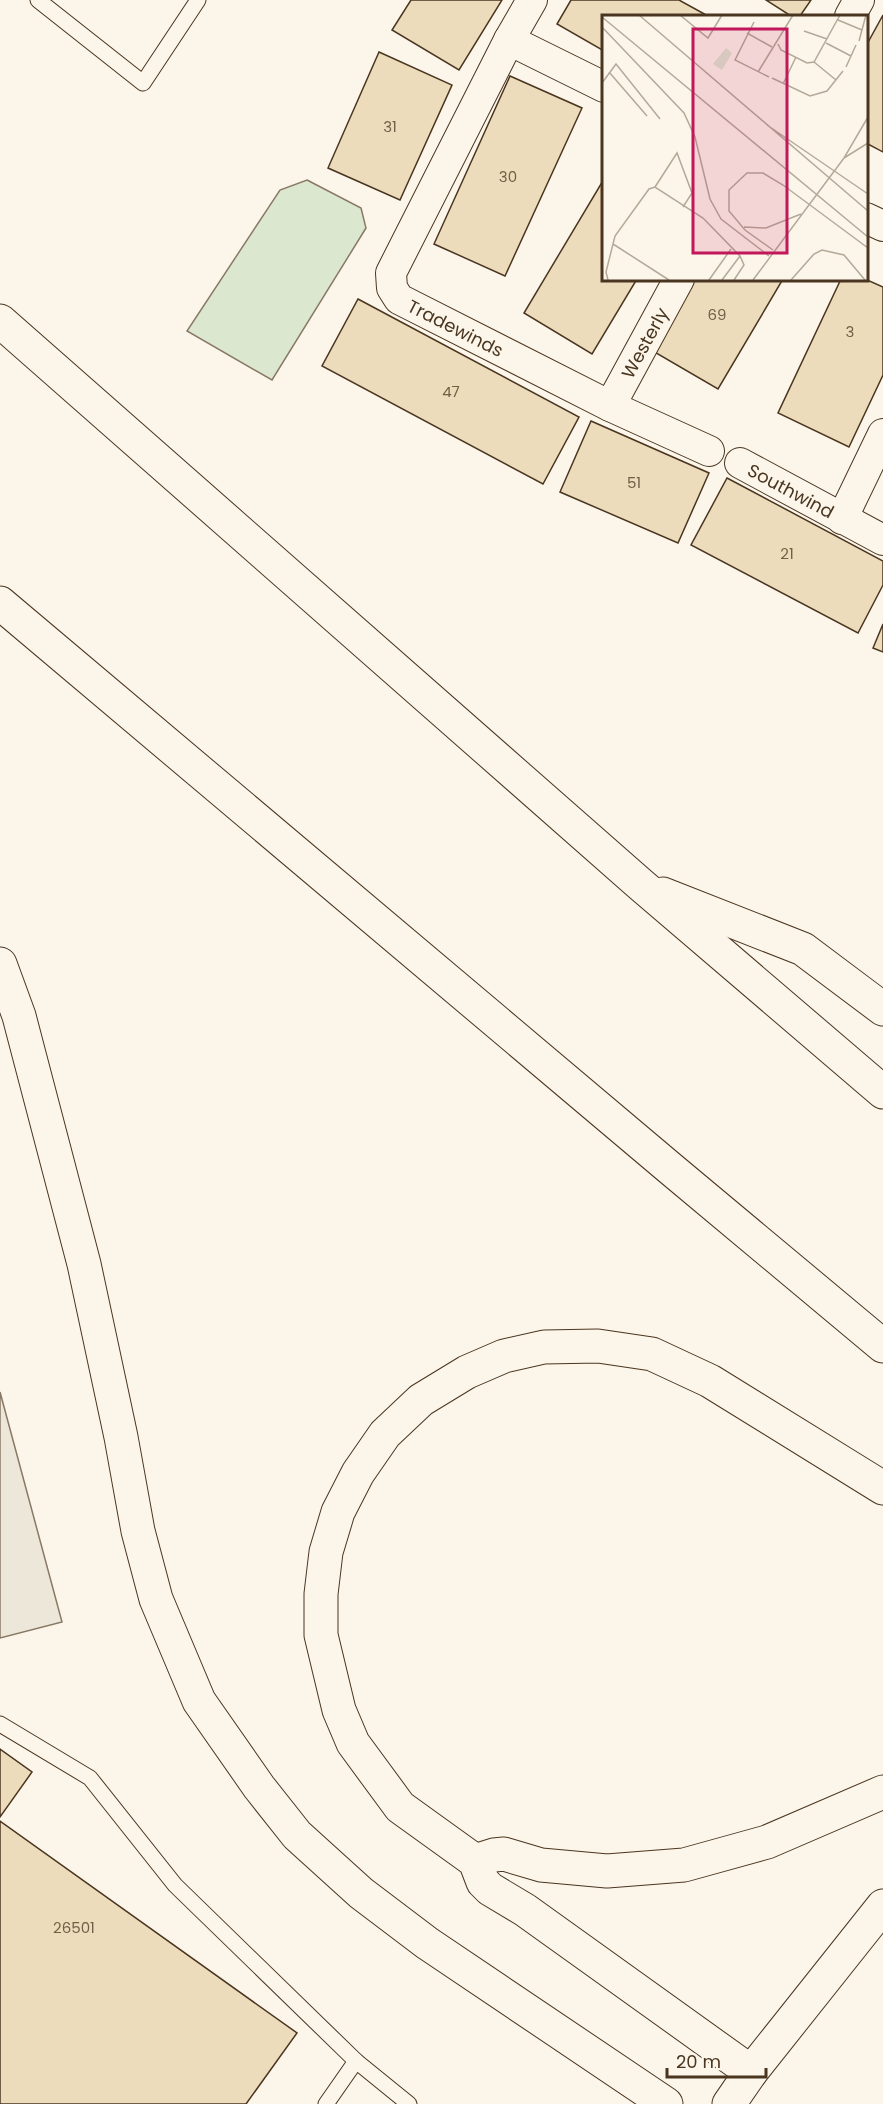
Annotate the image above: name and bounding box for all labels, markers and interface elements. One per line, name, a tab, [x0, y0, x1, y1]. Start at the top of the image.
inset map	[602, 15, 868, 280]
house number: 31	[383, 116, 397, 137]
house number: 30	[499, 166, 517, 187]
street label: Tradewinds	[404, 293, 508, 363]
street label: Westerly	[615, 303, 674, 383]
house number: 69	[708, 304, 726, 325]
house number: 3	[846, 321, 854, 342]
house number: 47	[442, 381, 460, 402]
street label: Southwind	[743, 457, 839, 524]
house number: 51	[627, 472, 641, 493]
house number: 21	[780, 543, 794, 564]
house number: 26501	[53, 1917, 95, 1938]
scale bar	[667, 2041, 766, 2079]
text: 20 m	[676, 2049, 721, 2074]

